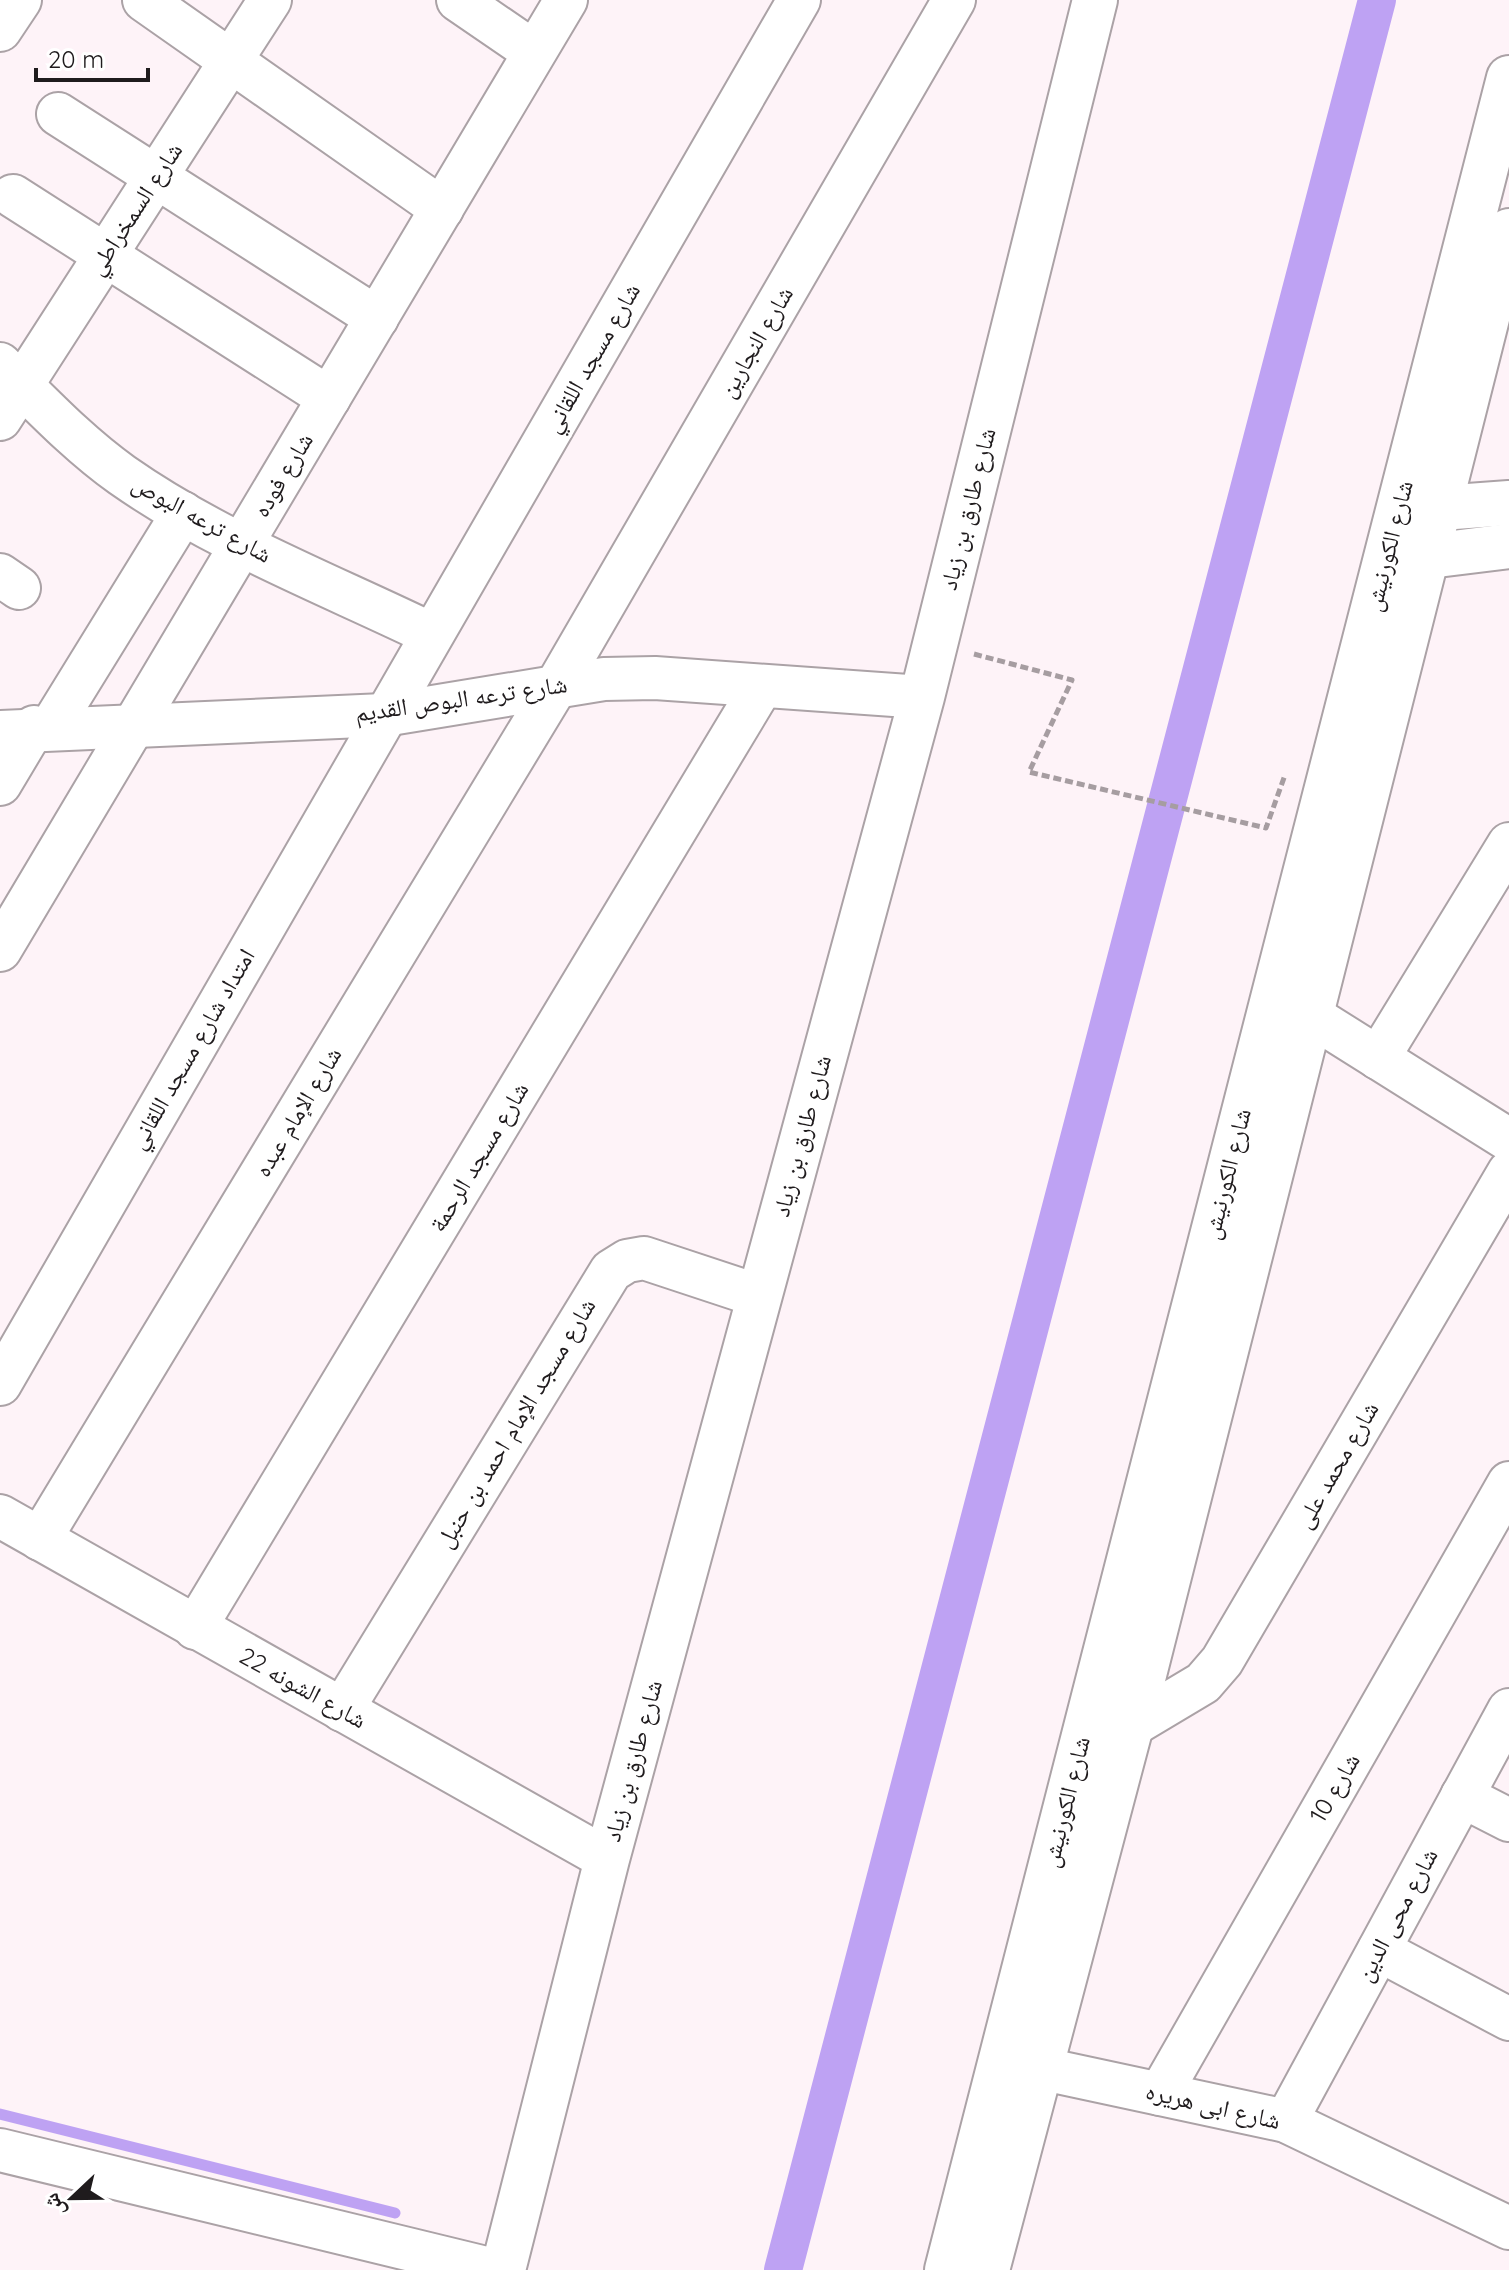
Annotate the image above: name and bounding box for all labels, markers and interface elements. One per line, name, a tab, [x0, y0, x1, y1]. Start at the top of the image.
scale bar	[36, 32, 148, 82]
text: 20 m	[48, 44, 104, 74]
street label: شارع السمخراطي	[80, 136, 193, 283]
street label: شارع مسجد اللقاني	[536, 277, 651, 440]
street label: شارع النجارين	[711, 280, 800, 403]
street label: شارع طارق بن زياد	[932, 425, 1003, 593]
street label: شارع فوده	[245, 427, 320, 523]
street label: شارع ترعه البوص	[127, 467, 278, 570]
street label: شارع الكورنيش	[1357, 477, 1420, 615]
street label: شارع ترعه البوص القديم	[353, 668, 569, 730]
street label: امتداد شارع مسجد اللقاني	[121, 943, 265, 1157]
street label: شارع الإمام عبده	[247, 1041, 349, 1183]
street label: شارع طارق بن زياد	[765, 1052, 838, 1220]
street label: شارع مسجد الرحمة	[422, 1076, 535, 1237]
street label: شارع الكورنيش	[1195, 1105, 1258, 1243]
street label: شارع مسجد الإمام احمد بن حنبل	[429, 1292, 603, 1554]
street label: شارع محمد على	[1288, 1396, 1385, 1534]
street label: شارع الشونه 22	[234, 1640, 372, 1735]
street label: شارع طارق بن زياد	[596, 1677, 669, 1845]
street label: شارع الكورنيش	[1034, 1733, 1097, 1871]
street label: شارع 10	[1302, 1747, 1367, 1828]
street label: شارع محى الدين	[1348, 1843, 1445, 1987]
street label: شارع ابى هريره	[1143, 2075, 1283, 2136]
north arrow	[32, 2158, 112, 2238]
text: ش	[36, 2189, 71, 2222]

